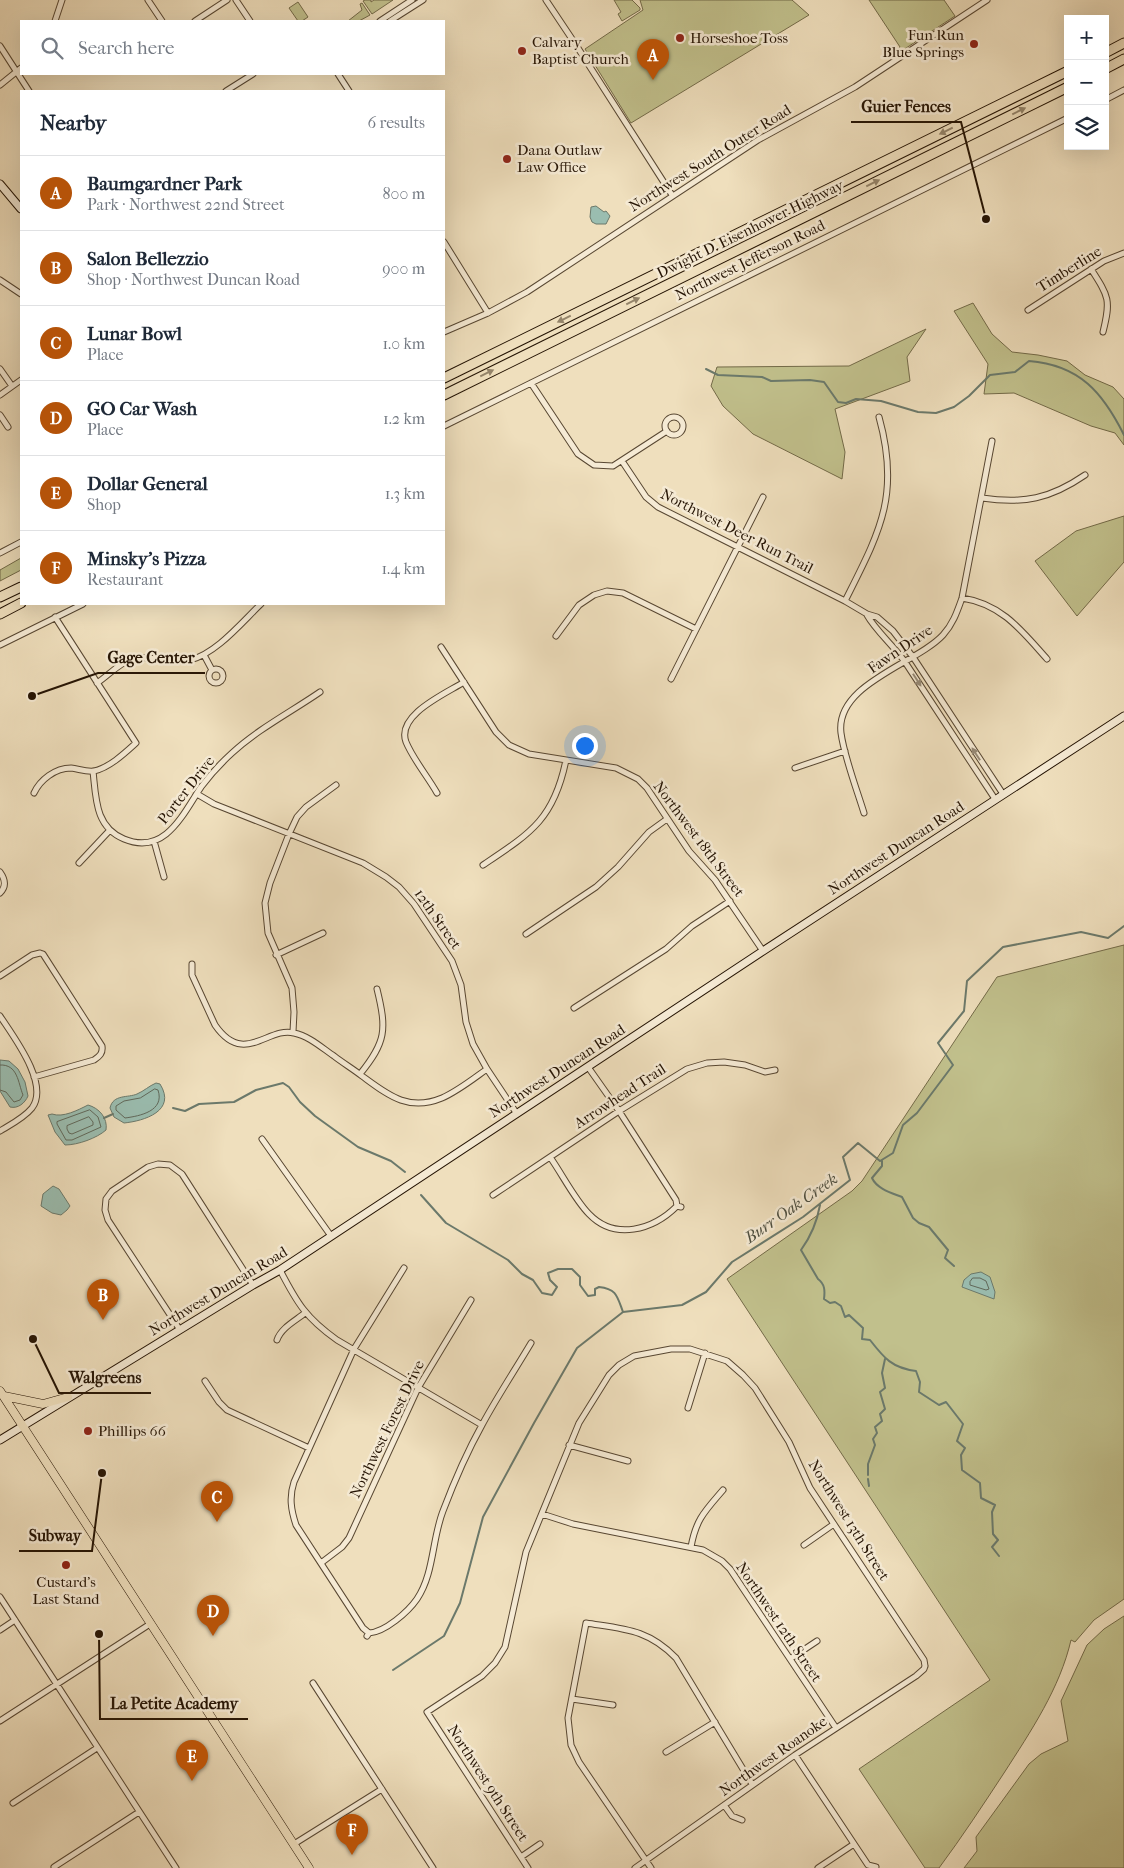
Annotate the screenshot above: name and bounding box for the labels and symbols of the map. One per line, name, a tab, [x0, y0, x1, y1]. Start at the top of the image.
place label: Fun Run Blue Springs	[882, 26, 964, 61]
place label: Horseshoe Toss	[690, 29, 788, 47]
marker: Horseshoe Toss	[674, 32, 686, 44]
place label: Calvary Baptist Church	[532, 33, 629, 68]
marker: Fun Run Blue Springs	[968, 38, 980, 50]
pin: A	[637, 39, 669, 80]
marker: Calvary Baptist Church	[516, 45, 528, 57]
callout: Guier Fences	[851, 91, 961, 122]
text: Guier Fences	[861, 97, 951, 116]
street label: Northwest South Outer Road	[626, 100, 795, 215]
one-way arrow	[1012, 107, 1026, 115]
one-way arrow	[938, 127, 953, 135]
place label: Dana Outlaw Law Office	[517, 141, 603, 176]
marker: Dana Outlaw Law Office	[501, 153, 513, 165]
street label: Dwight D. Eisenhower Highway	[654, 175, 847, 282]
one-way arrow	[866, 179, 880, 187]
street label: Northwest Jefferson Road	[672, 215, 829, 304]
street label: Timberline	[1033, 242, 1105, 296]
one-way arrow	[626, 297, 640, 305]
one-way arrow	[557, 315, 571, 323]
one-way arrow	[480, 369, 495, 377]
street label: Northwest Deer Run Trail	[658, 485, 816, 577]
street label: Fawn Drive	[864, 620, 936, 677]
callout: Gage Center	[98, 642, 205, 673]
text: Gage Center	[108, 648, 196, 668]
one-way arrow	[912, 674, 922, 687]
your location	[572, 733, 598, 759]
one-way arrow	[971, 747, 981, 760]
street label: Porter Drive	[154, 752, 219, 828]
street label: Northwest 18th Street	[650, 778, 749, 901]
street label: Northwest Duncan Road	[825, 797, 968, 899]
street label: 12th Street	[411, 885, 466, 953]
street label: Northwest Duncan Road	[486, 1020, 629, 1122]
street label: Arrowhead Trail	[570, 1060, 669, 1133]
water label: Burr Oak Creek	[740, 1169, 841, 1248]
street label: Northwest Duncan Road	[145, 1242, 291, 1339]
pin: B	[87, 1279, 119, 1320]
street label: Northwest Forest Drive	[346, 1357, 428, 1501]
callout: Walgreens	[59, 1362, 151, 1393]
text: Walgreens	[68, 1368, 141, 1388]
place label: Phillips 66	[98, 1422, 167, 1440]
marker: Phillips 66	[82, 1425, 94, 1437]
street label: Northwest 13th Street	[805, 1456, 894, 1584]
pin: C	[201, 1481, 233, 1522]
callout: Subway	[19, 1520, 92, 1551]
text: Subway	[29, 1526, 83, 1546]
marker: Custard's Last Stand	[60, 1559, 72, 1571]
street label: Northwest 12th Street	[732, 1559, 826, 1686]
place label: Custard's Last Stand	[33, 1573, 100, 1608]
pin: D	[197, 1595, 229, 1636]
callout: La Petite Academy	[100, 1688, 248, 1719]
text: La Petite Academy	[110, 1694, 239, 1714]
street label: Northwest Roanoke	[716, 1712, 831, 1800]
street label: Northwest 9th Street	[444, 1721, 533, 1845]
pin: E	[176, 1740, 208, 1781]
pin: F	[336, 1814, 368, 1855]

